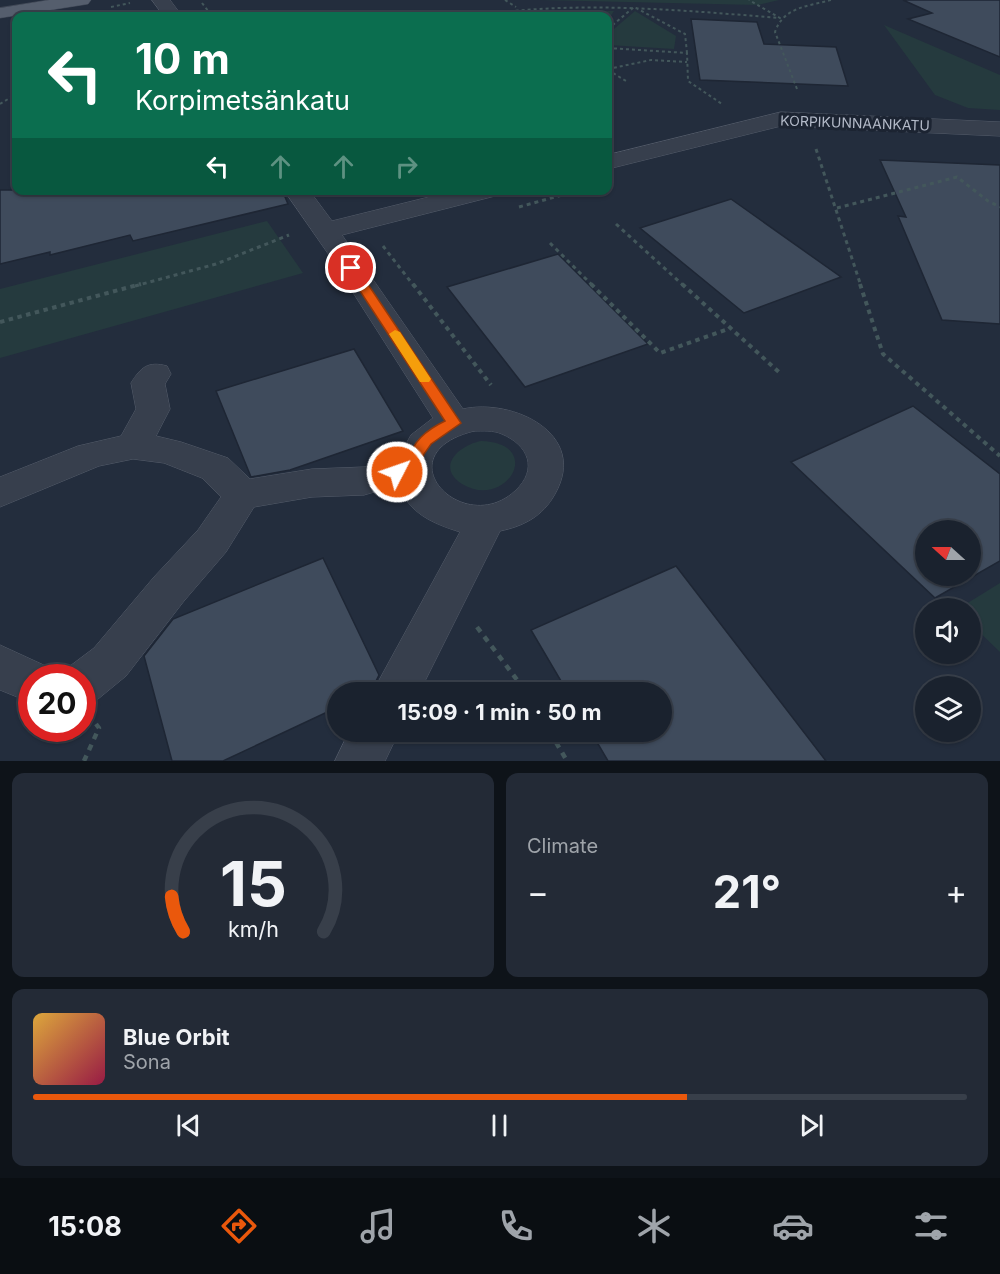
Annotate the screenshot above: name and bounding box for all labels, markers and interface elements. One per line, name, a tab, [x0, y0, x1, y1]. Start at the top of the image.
text: 10 m	[135, 33, 230, 84]
icon: left	[36, 36, 114, 114]
text: Korpimetsänkatu	[135, 84, 350, 117]
street label: KORPIKUNNAANKATU	[780, 111, 930, 134]
icon: left	[201, 150, 234, 183]
icon: ahead	[264, 150, 297, 183]
icon: ahead	[327, 150, 360, 183]
icon: right	[390, 150, 423, 183]
pin	[325, 242, 376, 293]
icon: arrive	[334, 251, 367, 284]
position arrow	[365, 440, 429, 504]
north arrow	[915, 520, 981, 586]
map controls	[915, 520, 981, 742]
button: sound	[915, 598, 981, 664]
speed limit sign: 20	[18, 664, 96, 742]
button: layers	[915, 676, 981, 742]
text: 15:09 · 1 min · 50 m	[397, 699, 602, 725]
text: Climate	[527, 834, 598, 858]
text: 15	[220, 846, 286, 921]
text: 21°	[713, 864, 781, 919]
text: −	[527, 872, 549, 912]
text: +	[945, 872, 967, 912]
text: km/h	[228, 916, 278, 942]
text: Blue Orbit	[123, 1024, 230, 1050]
text: Sona	[123, 1050, 171, 1074]
icon: previous	[172, 1109, 205, 1142]
icon: pause	[483, 1109, 516, 1142]
icon: next	[795, 1109, 828, 1142]
icon: directions	[218, 1205, 260, 1247]
icon: music	[357, 1205, 399, 1247]
icon: phone	[495, 1205, 537, 1247]
icon: climate	[633, 1205, 675, 1247]
icon: car	[772, 1205, 814, 1247]
icon: filters	[910, 1205, 952, 1247]
text: 15:08	[48, 1210, 122, 1243]

